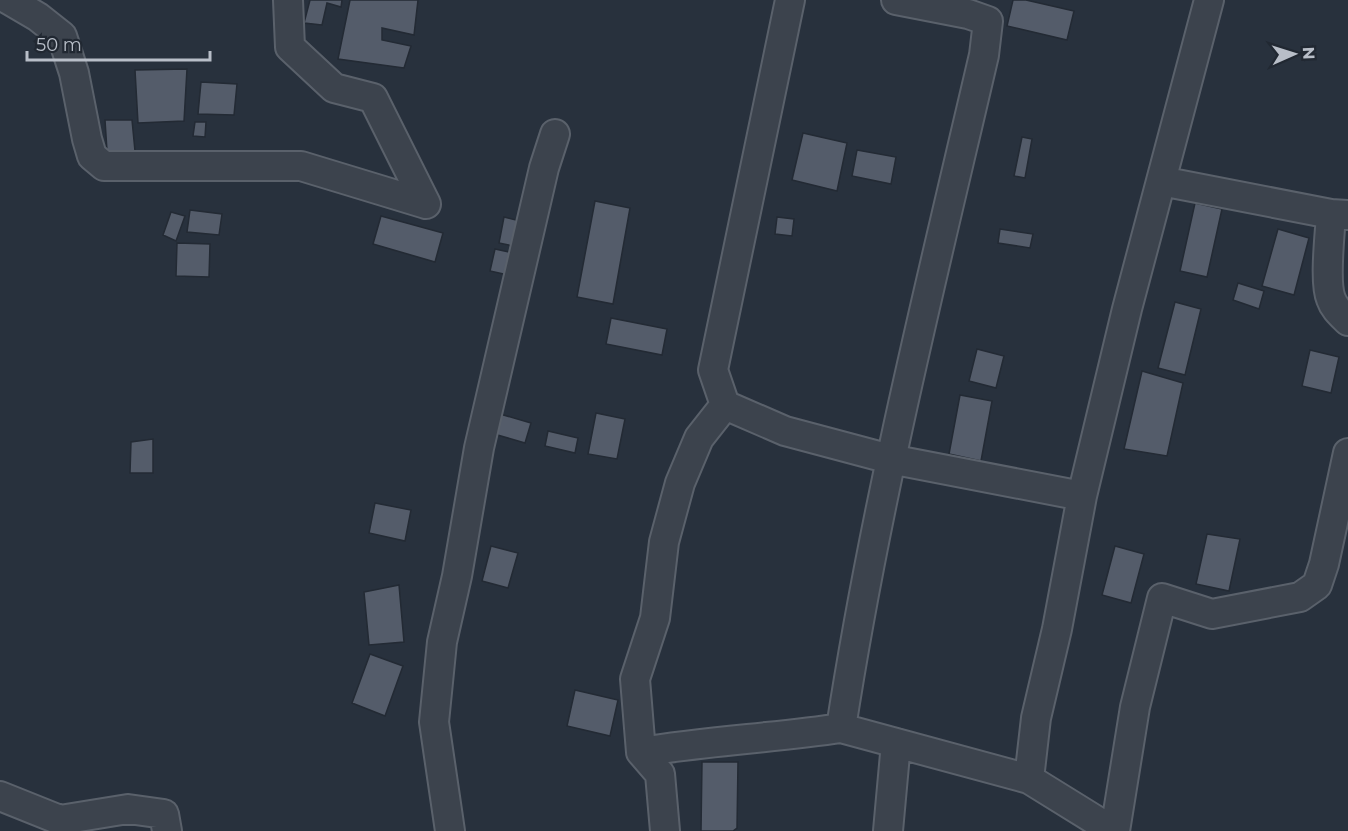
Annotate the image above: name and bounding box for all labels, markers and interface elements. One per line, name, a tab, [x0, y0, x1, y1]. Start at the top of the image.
scale bar	[27, 24, 210, 62]
north arrow	[1264, 24, 1324, 84]
text: 50 m	[36, 34, 82, 56]
text: N	[1299, 46, 1318, 60]

